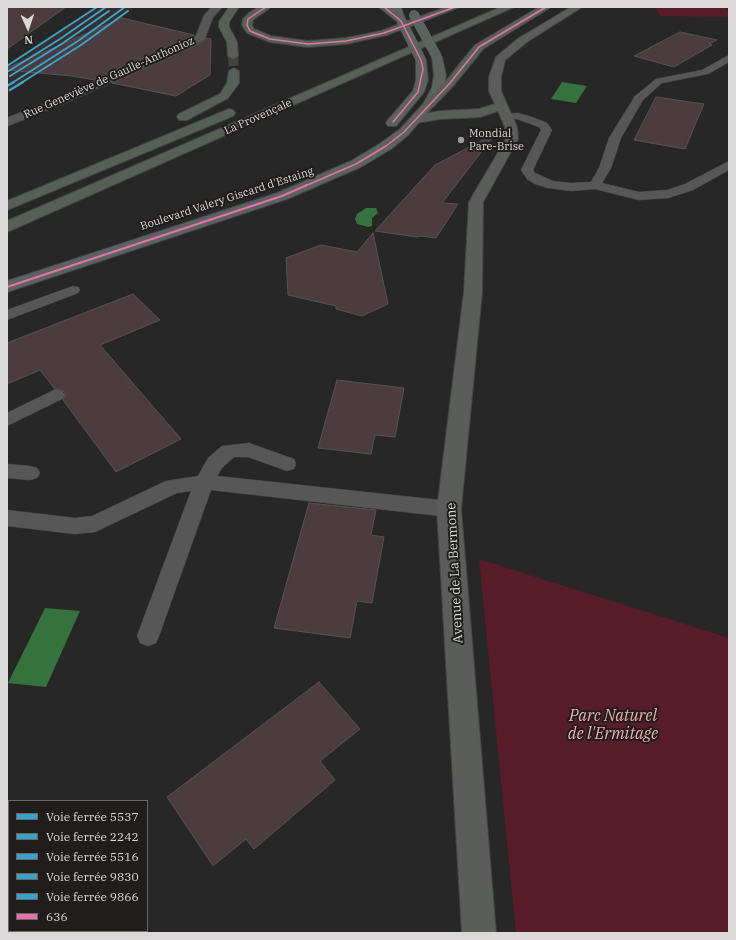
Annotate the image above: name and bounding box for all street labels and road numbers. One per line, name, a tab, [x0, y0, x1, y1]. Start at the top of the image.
street label: Rue Geneviève de Gaulle-Anthonioz	[22, 34, 196, 122]
street label: La Provençale	[222, 96, 294, 138]
street label: Boulevard Valery Giscard d'Estaing	[139, 165, 315, 233]
street label: Avenue de La Bermone	[444, 502, 466, 644]

